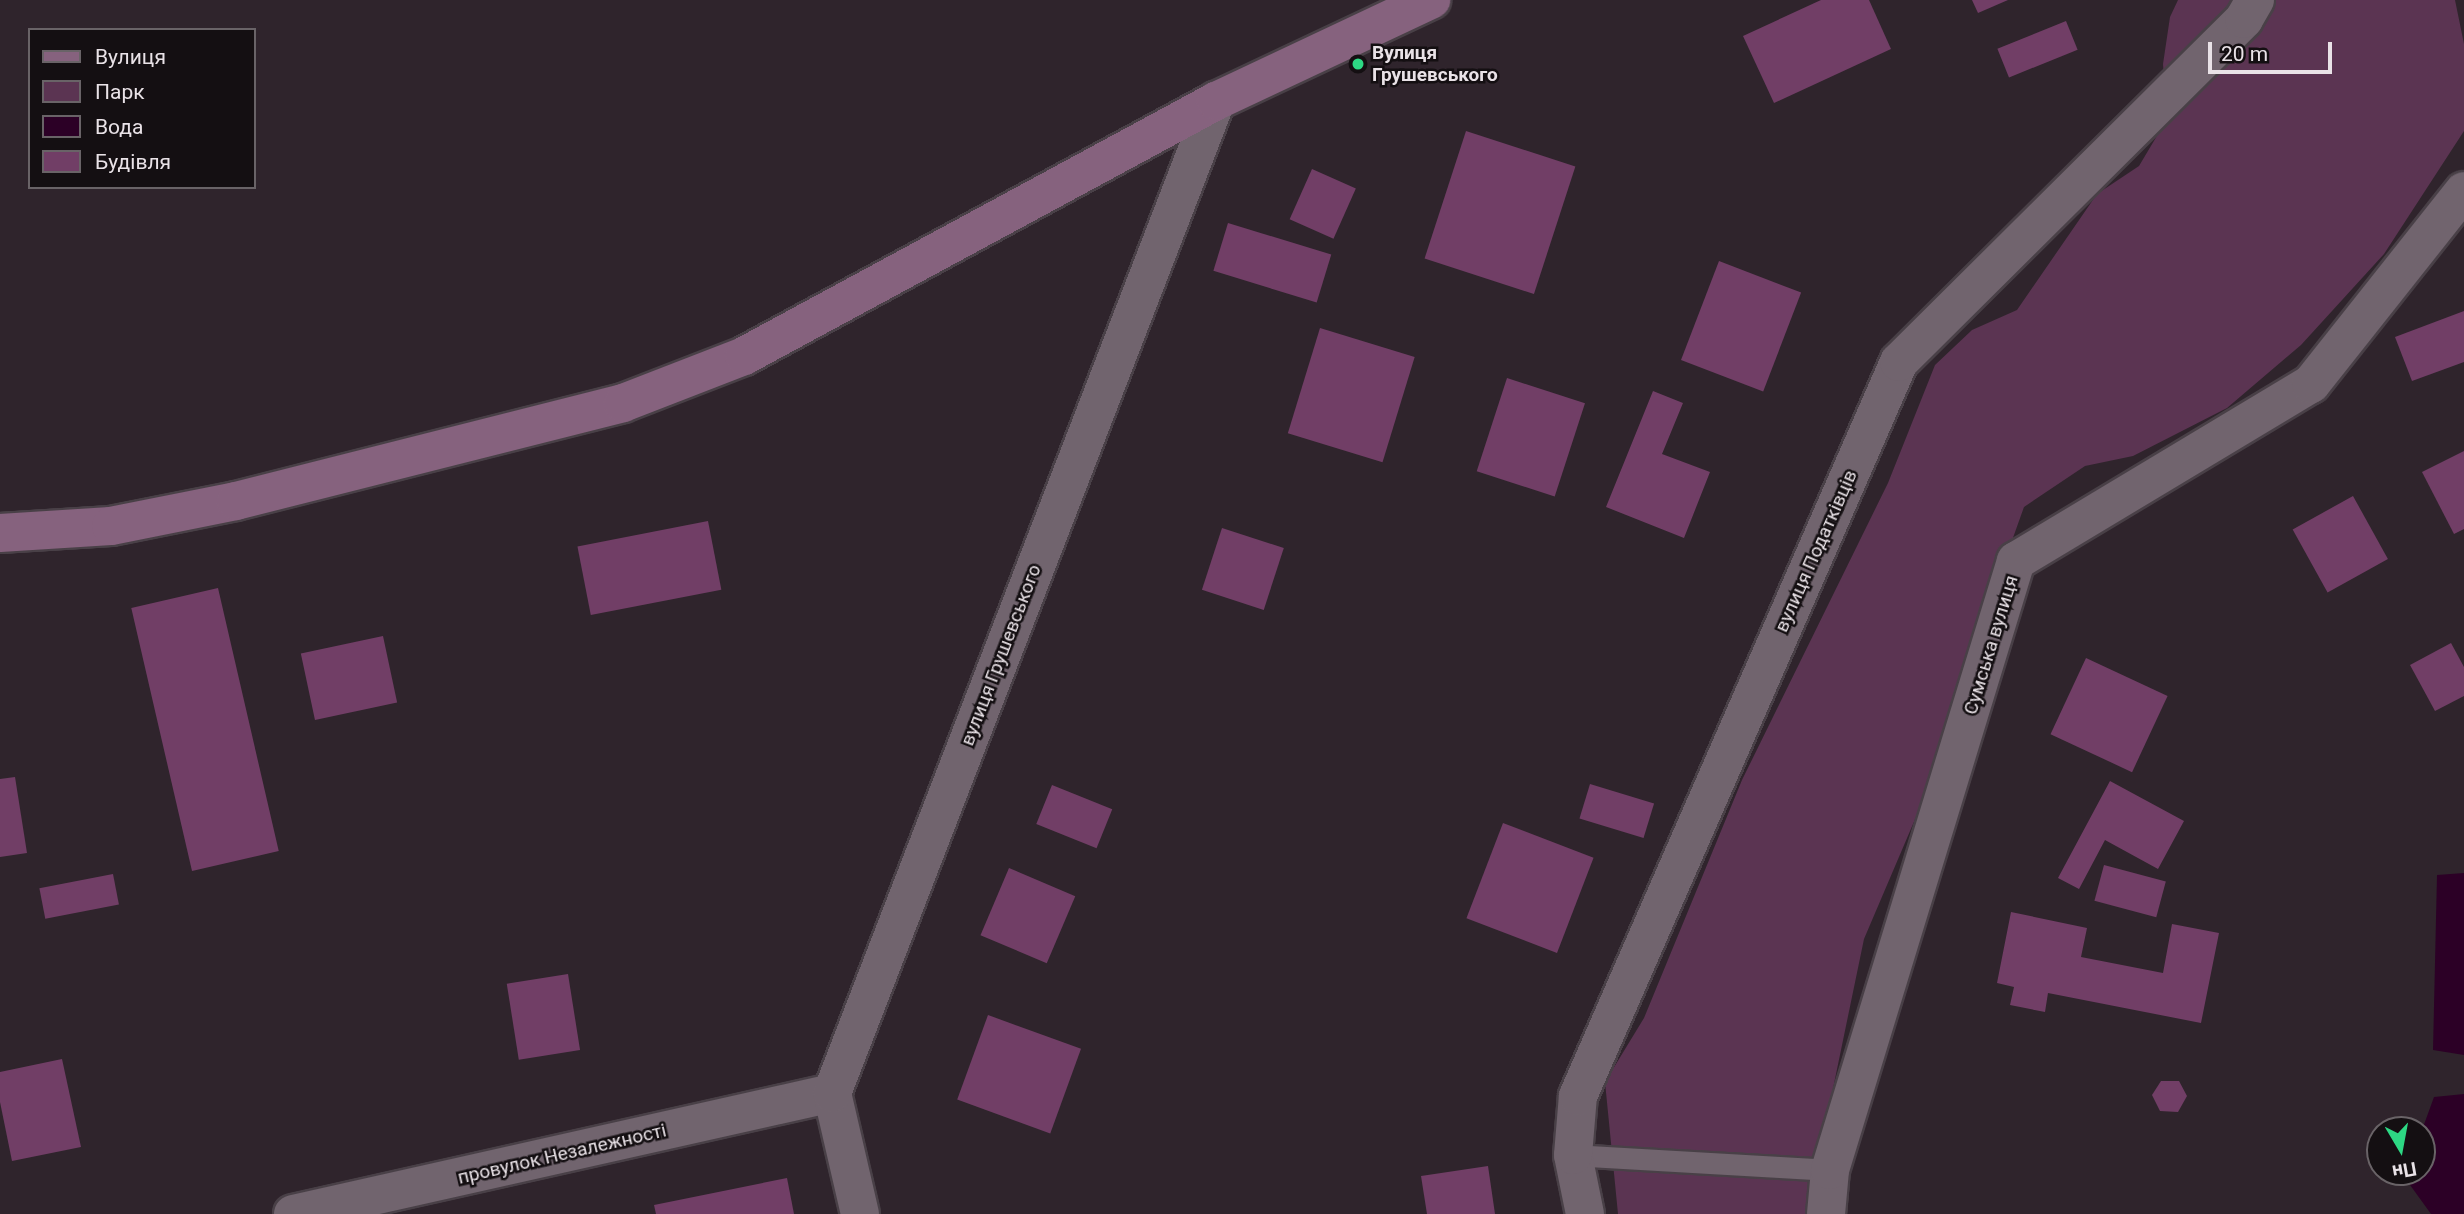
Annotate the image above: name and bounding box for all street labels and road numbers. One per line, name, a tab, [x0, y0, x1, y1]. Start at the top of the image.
street label: вулиця Податківців	[1770, 466, 1862, 636]
street label: вулиця Грушевського	[956, 561, 1046, 749]
street label: Сумська вулиця	[1959, 573, 2023, 717]
street label: провулок Незалежності	[455, 1119, 669, 1189]

